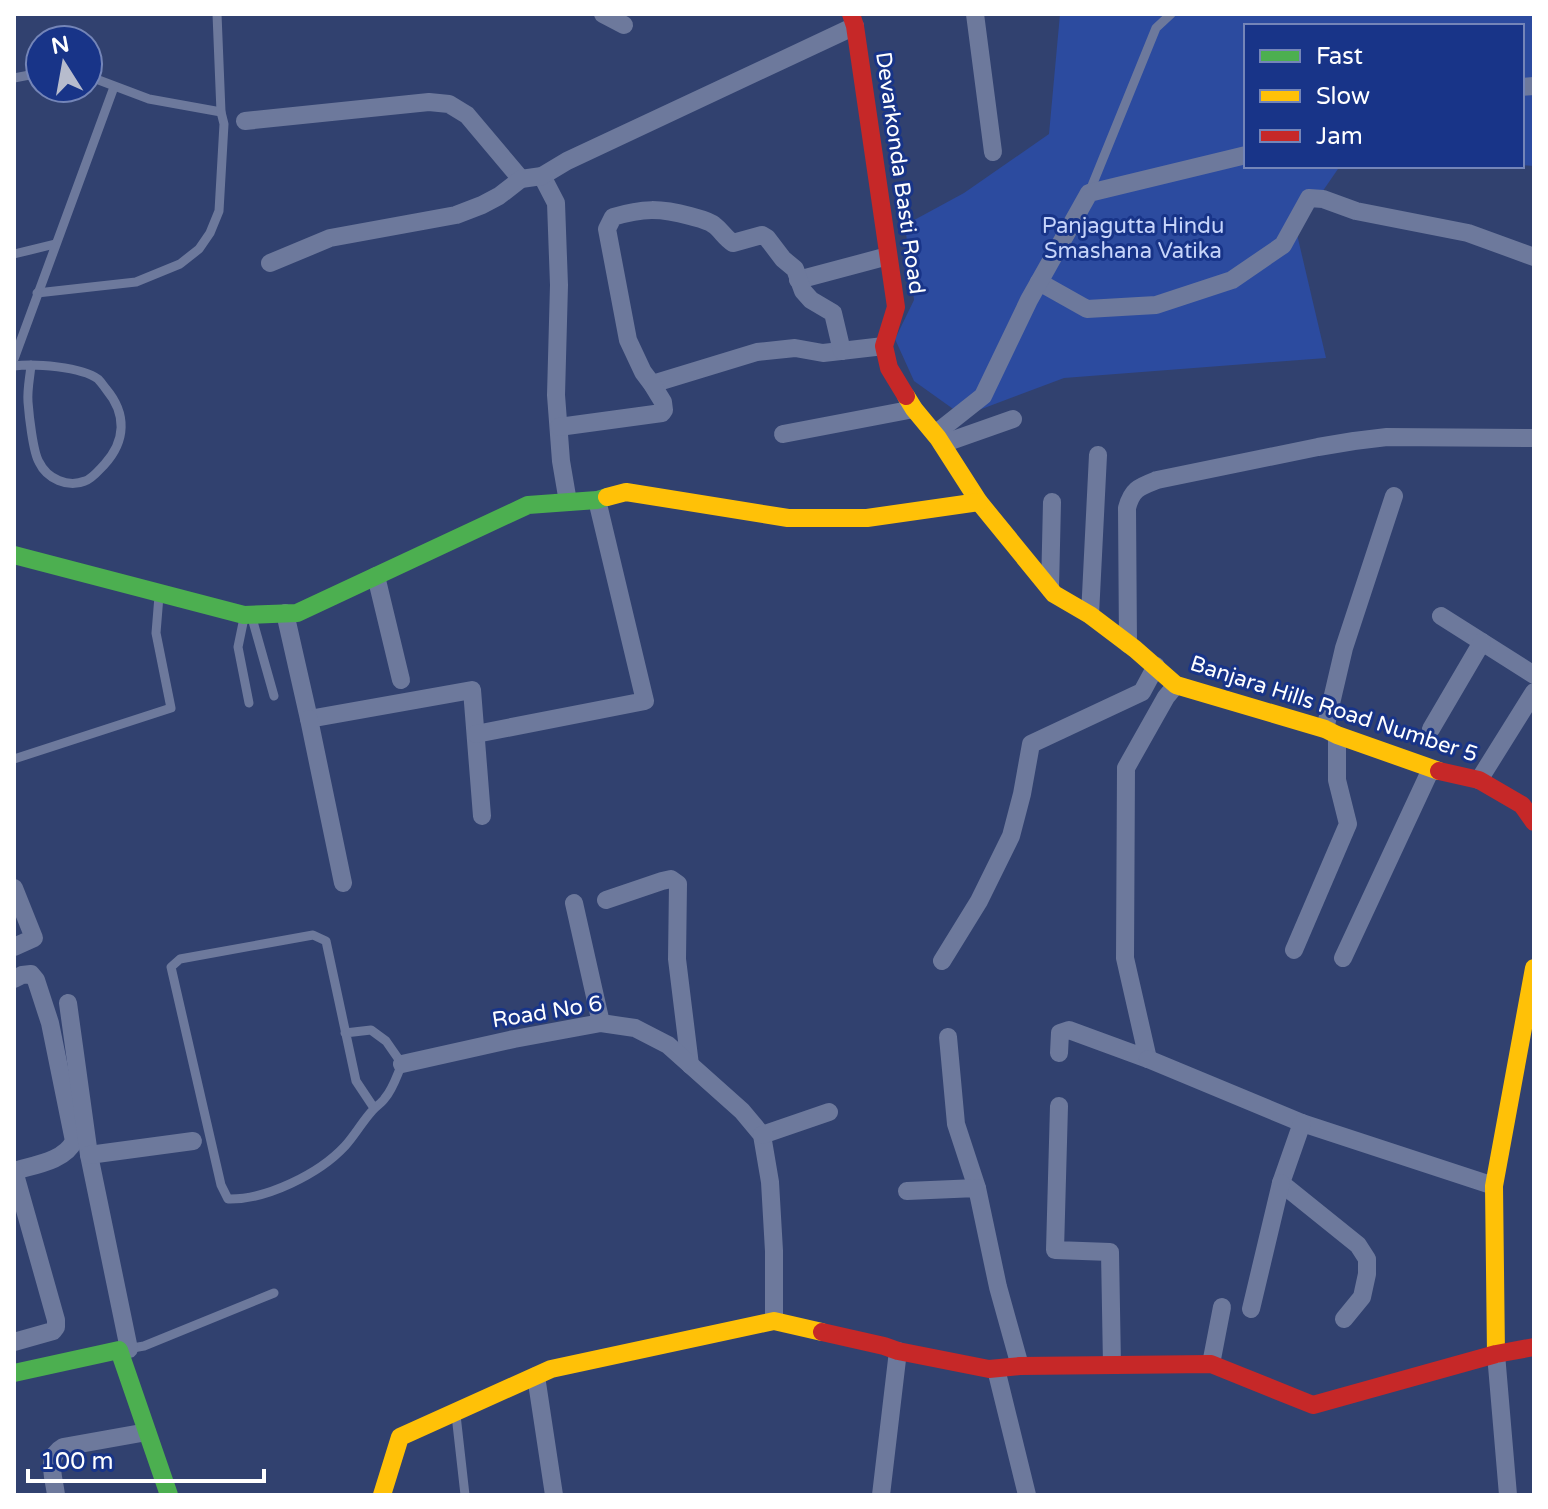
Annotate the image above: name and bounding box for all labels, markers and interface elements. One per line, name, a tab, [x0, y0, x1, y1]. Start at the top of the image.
north arrow	[24, 24, 104, 104]
legend	[1244, 24, 1524, 168]
text: N	[49, 31, 72, 60]
text: Fast	[1316, 42, 1363, 71]
street label: Devarkonda Basti Road	[870, 50, 930, 296]
text: Slow	[1316, 82, 1370, 111]
text: Jam	[1316, 122, 1363, 151]
park label: Panjagutta Hindu Smashana Vatika	[1042, 213, 1224, 264]
street label: Banjara Hills Road Number 5	[1187, 650, 1481, 768]
street label: Road No 6	[490, 990, 604, 1034]
scale bar	[28, 1433, 264, 1483]
text: 100 m	[40, 1447, 114, 1476]

